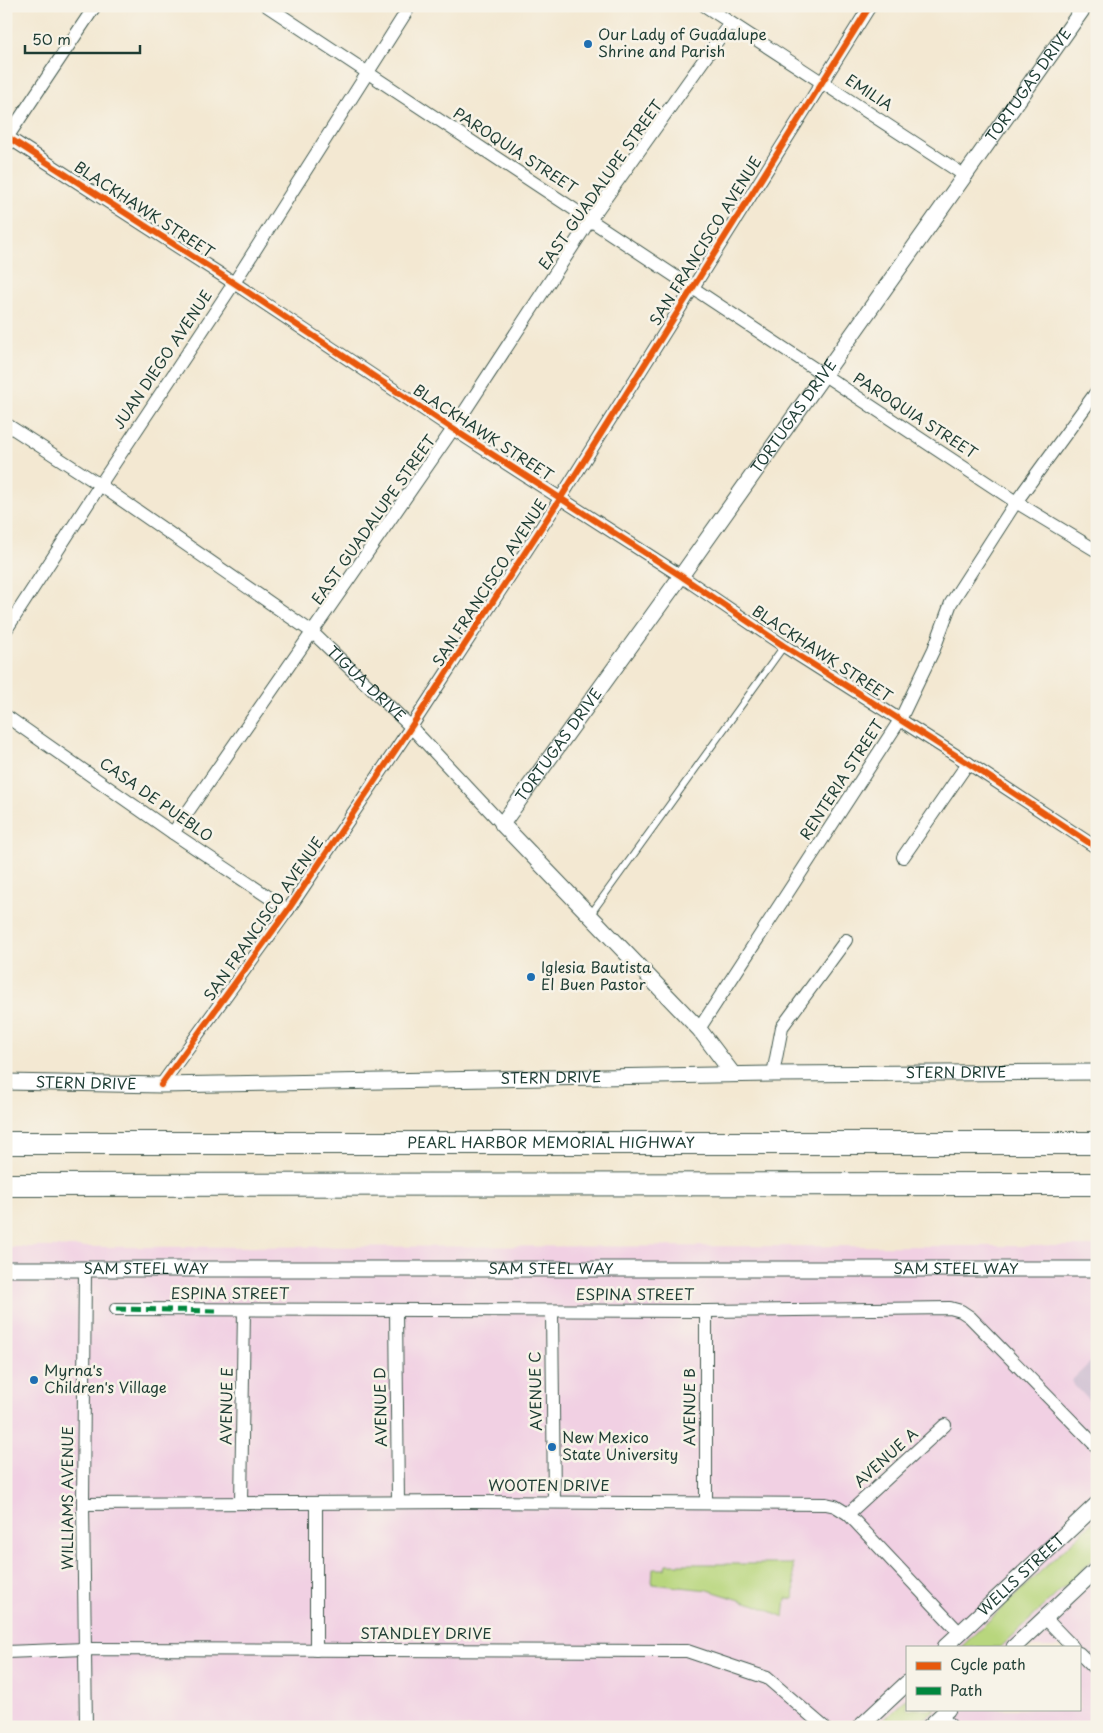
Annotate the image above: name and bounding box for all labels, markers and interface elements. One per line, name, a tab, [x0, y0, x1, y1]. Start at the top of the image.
scale bar	[25, 22, 140, 54]
place label: Our Lady of Guadalupe Shrine and Parish	[598, 22, 767, 62]
street label: TORTUGAS DRIVE	[979, 23, 1076, 146]
text: 50 m	[32, 27, 71, 50]
marker: Our Lady of Guadalupe Shrine and Parish	[582, 38, 594, 50]
street label: EMILIA	[841, 68, 898, 116]
street label: EAST GUADALUPE STREET	[532, 94, 668, 274]
street label: PAROQUIA STREET	[449, 101, 583, 199]
street label: SAN FRANCISCO AVENUE	[643, 151, 766, 329]
street label: BLACKHAWK STREET	[70, 155, 220, 263]
street label: JUAN DIEGO AVENUE	[106, 285, 217, 433]
street label: TORTUGAS DRIVE	[744, 354, 841, 477]
street label: PAROQUIA STREET	[849, 366, 983, 464]
street label: BLACKHAWK STREET	[409, 378, 559, 486]
street label: EAST GUADALUPE STREET	[305, 429, 441, 609]
street label: SAN FRANCISCO AVENUE	[426, 494, 552, 671]
street label: BLACKHAWK STREET	[748, 599, 898, 707]
street label: TIGUA DRIVE	[323, 639, 412, 726]
street label: TORTUGAS DRIVE	[509, 683, 607, 806]
street label: RENTERIA STREET	[793, 714, 889, 844]
street label: CASA DE PUEBLO	[95, 751, 218, 847]
street label: SAN FRANCISCO AVENUE	[197, 831, 328, 1005]
place label: Iglesia Bautista El Buen Pastor	[541, 955, 652, 995]
marker: Iglesia Bautista El Buen Pastor	[525, 971, 537, 983]
street label: STERN DRIVE	[905, 1060, 1006, 1083]
street label: STERN DRIVE	[500, 1064, 602, 1089]
street label: STERN DRIVE	[35, 1070, 137, 1095]
street label: PEARL HARBOR MEMORIAL HIGHWAY	[407, 1130, 695, 1153]
street label: SAM STEEL WAY	[83, 1256, 209, 1279]
street label: SAM STEEL WAY	[488, 1256, 614, 1279]
street label: SAM STEEL WAY	[893, 1256, 1019, 1279]
street label: ESPINA STREET	[171, 1281, 290, 1304]
street label: ESPINA STREET	[576, 1282, 695, 1305]
street label: AVENUE C	[522, 1351, 547, 1431]
place label: Myrna's Children's Village	[44, 1358, 167, 1398]
street label: AVENUE E	[213, 1367, 238, 1445]
street label: AVENUE D	[367, 1367, 392, 1447]
street label: AVENUE B	[677, 1368, 700, 1446]
marker: Myrna's Children's Village	[28, 1374, 40, 1386]
street label: AVENUE A	[848, 1422, 922, 1492]
place label: New Mexico State University	[562, 1425, 678, 1465]
street label: WILLIAMS AVENUE	[55, 1426, 78, 1570]
marker: New Mexico State University	[546, 1441, 558, 1453]
street label: WOOTEN DRIVE	[488, 1473, 610, 1496]
street label: WELLS STREET	[972, 1527, 1070, 1621]
street label: STANDLEY DRIVE	[360, 1621, 492, 1644]
legend	[906, 1646, 1080, 1710]
text: Cycle path	[950, 1652, 1026, 1675]
text: Path	[950, 1678, 982, 1701]

